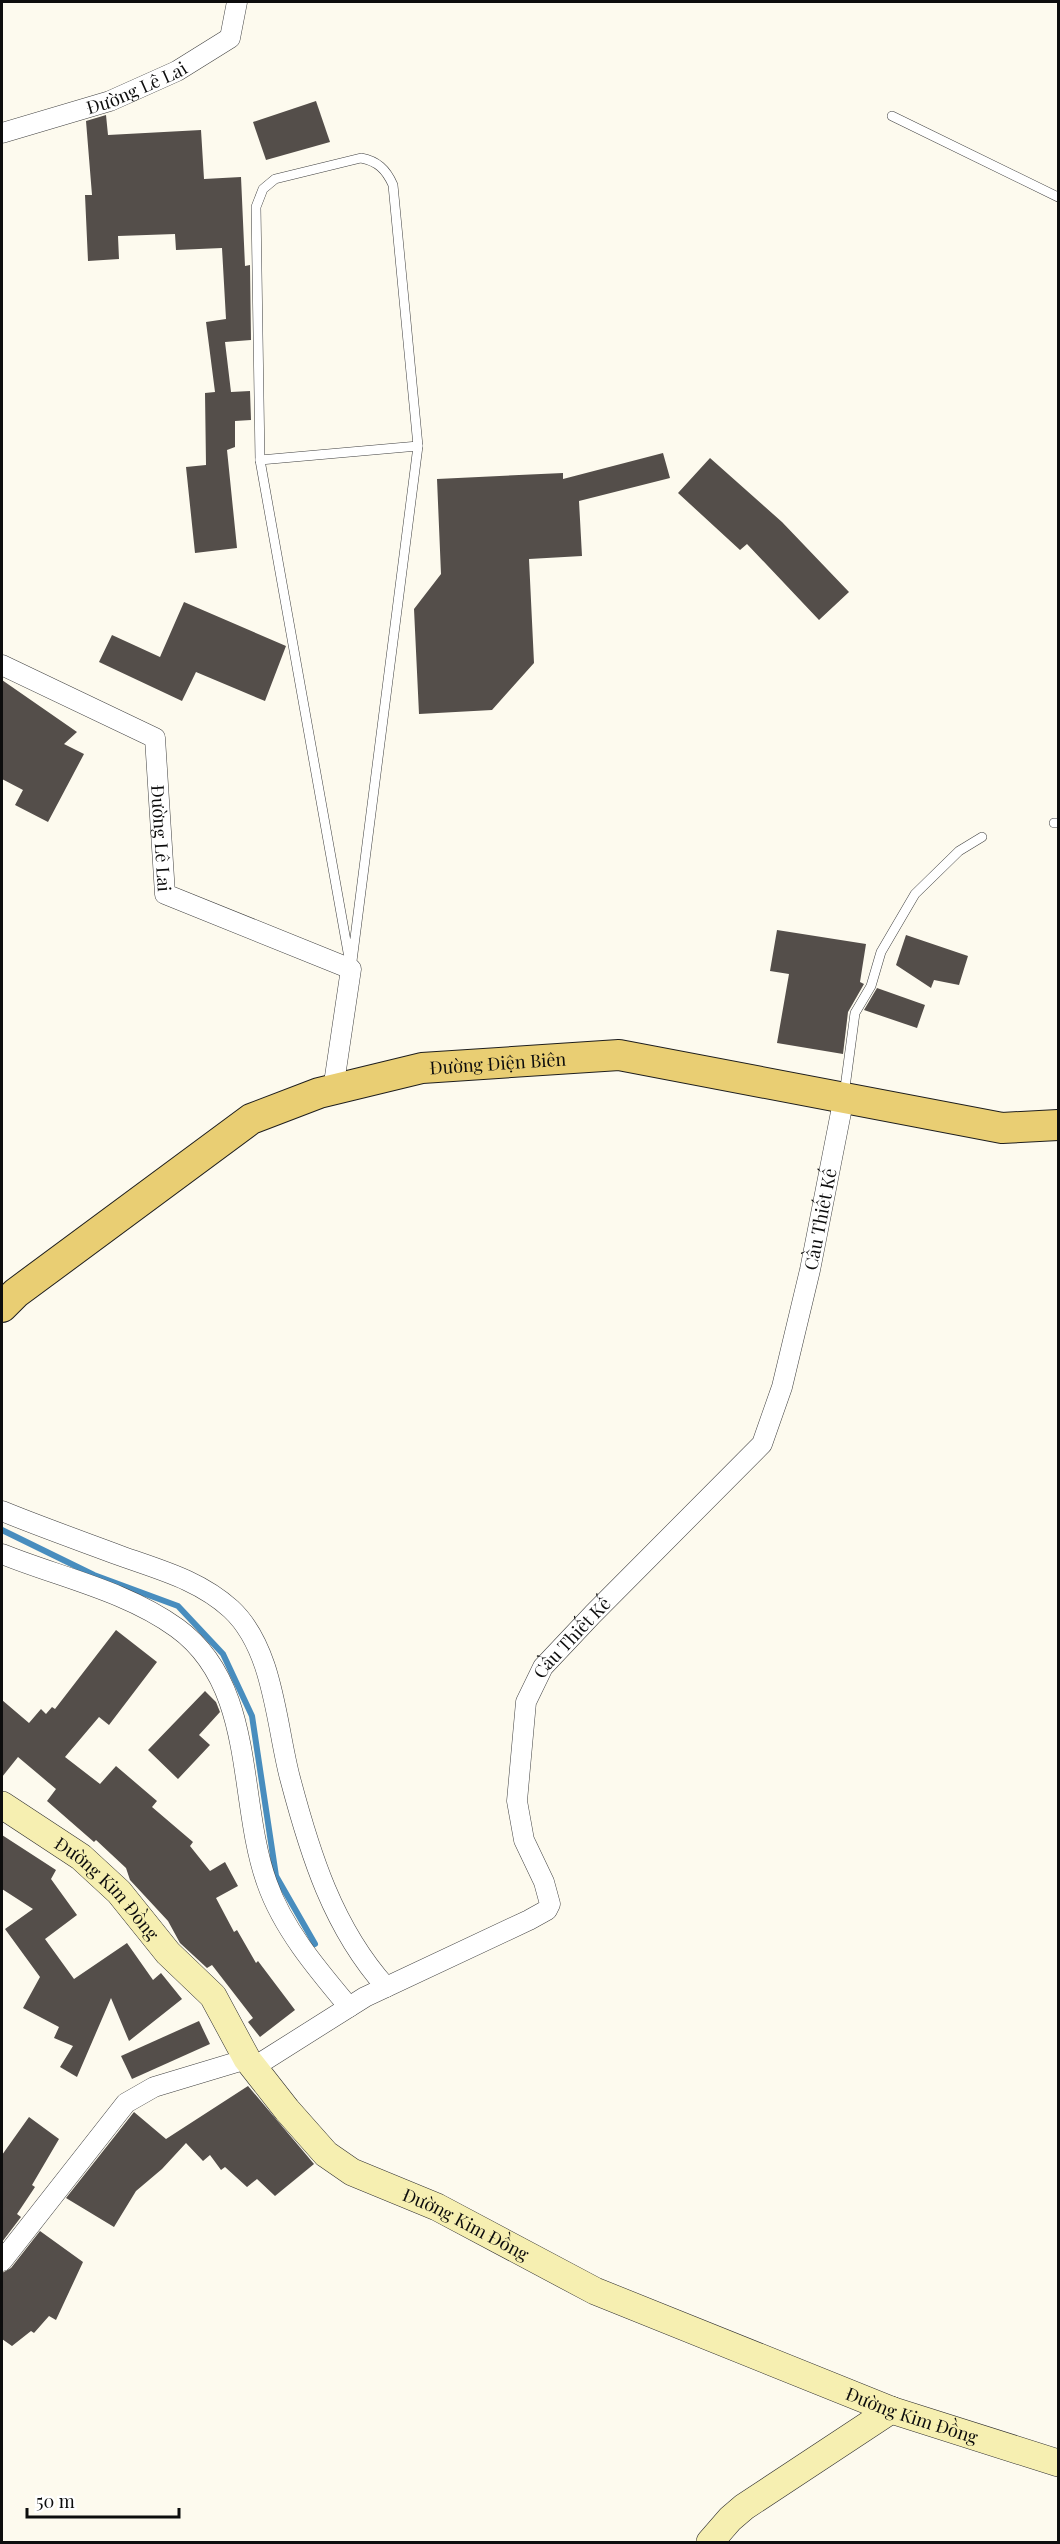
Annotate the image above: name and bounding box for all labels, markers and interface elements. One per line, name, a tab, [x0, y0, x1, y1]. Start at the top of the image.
street label: Đường Lê Lai	[83, 56, 191, 119]
street label: Đường Lê Lai	[146, 784, 177, 892]
street label: Đường Điện Biên	[429, 1046, 567, 1079]
street label: Cầu Thiết Kế	[798, 1166, 842, 1272]
street label: Cầu Thiết Kế	[528, 1590, 616, 1682]
street label: Đường Kim Đồng	[50, 1831, 165, 1945]
street label: Đường Kim Đồng	[399, 2182, 534, 2266]
street label: Đường Kim Đồng	[842, 2381, 982, 2449]
scale bar	[27, 2481, 178, 2519]
text: 50 m	[36, 2489, 75, 2513]

